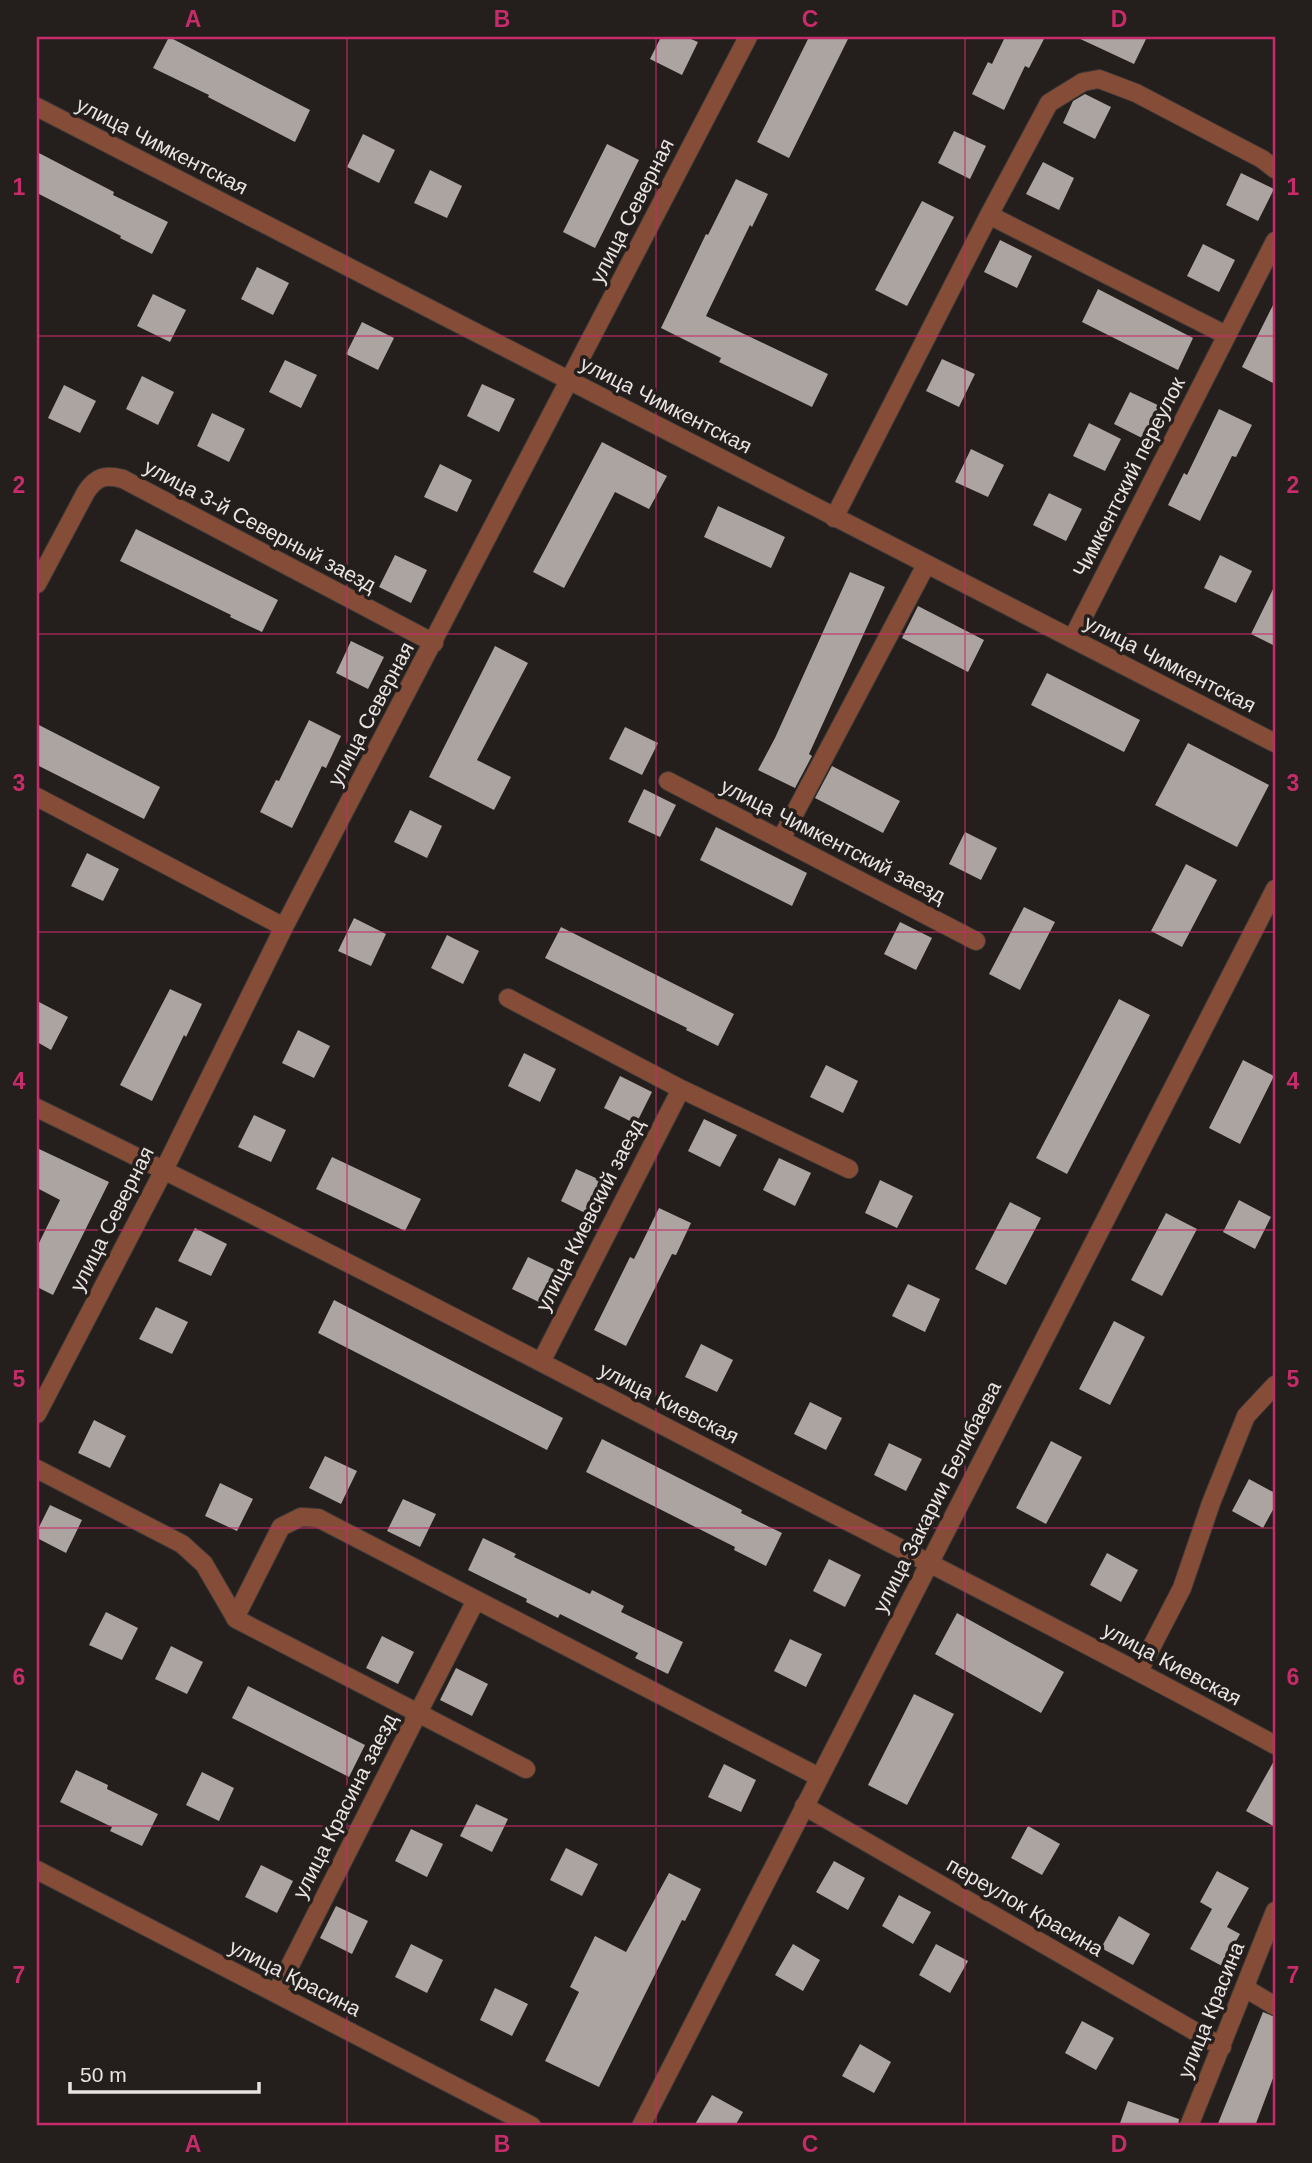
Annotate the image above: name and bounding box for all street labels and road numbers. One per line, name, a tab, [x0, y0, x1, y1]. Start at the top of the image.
street label: улица Чимкентская	[73, 92, 252, 199]
street label: улица Северная	[585, 135, 678, 287]
street label: улица Чимкентская	[577, 351, 756, 458]
street label: Чимкентский переулок	[1068, 372, 1189, 580]
street label: улица 3-й Северный заезд	[140, 455, 380, 597]
street label: улица Чимкентская	[1081, 610, 1260, 717]
street label: улица Северная	[323, 638, 418, 790]
street label: улица Чимкентский заезд	[717, 774, 949, 907]
street label: улица Киевский заезд	[531, 1115, 648, 1315]
street label: улица Северная	[65, 1143, 158, 1295]
street label: улица Киевская	[596, 1358, 743, 1448]
street label: улица Закарии Белибаева	[868, 1377, 1005, 1616]
street label: улица Киевская	[1099, 1617, 1245, 1710]
street label: улица Красина заезд	[288, 1709, 401, 1902]
street label: переулок Красина	[943, 1852, 1108, 1961]
street label: улица Красина	[226, 1934, 365, 2021]
street label: улица Красина	[1173, 1938, 1248, 2081]

